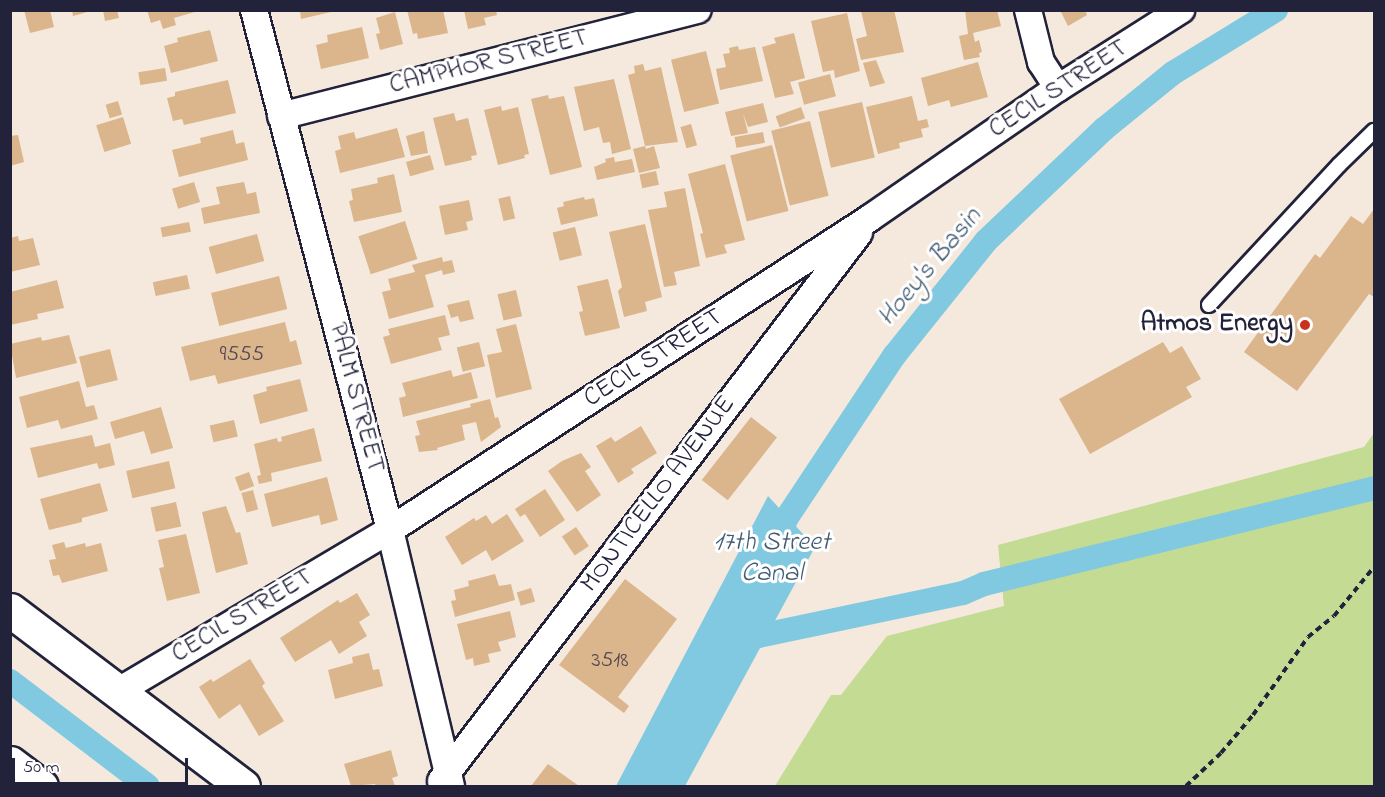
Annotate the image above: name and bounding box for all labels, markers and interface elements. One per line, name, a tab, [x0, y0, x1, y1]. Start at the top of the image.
street label: CAMPHOR STREET	[387, 23, 591, 103]
street label: CECIL STREET	[984, 34, 1134, 146]
water label: Hoey's Basin	[871, 201, 989, 333]
street label: CECIL STREET	[579, 303, 729, 415]
place label: Atmos Energy	[1140, 309, 1293, 341]
marker: Atmos Energy	[1298, 318, 1312, 332]
street label: PALM STREET	[320, 320, 390, 476]
house number: 9555	[220, 343, 264, 369]
street label: MONTICELLO AVENUE	[575, 391, 743, 599]
water label: 17th Street Canal	[714, 526, 830, 589]
street label: CECIL STREET	[167, 563, 319, 671]
house number: 3518	[592, 649, 628, 675]
scale bar	[15, 746, 190, 784]
text: 50 m	[23, 755, 60, 781]

